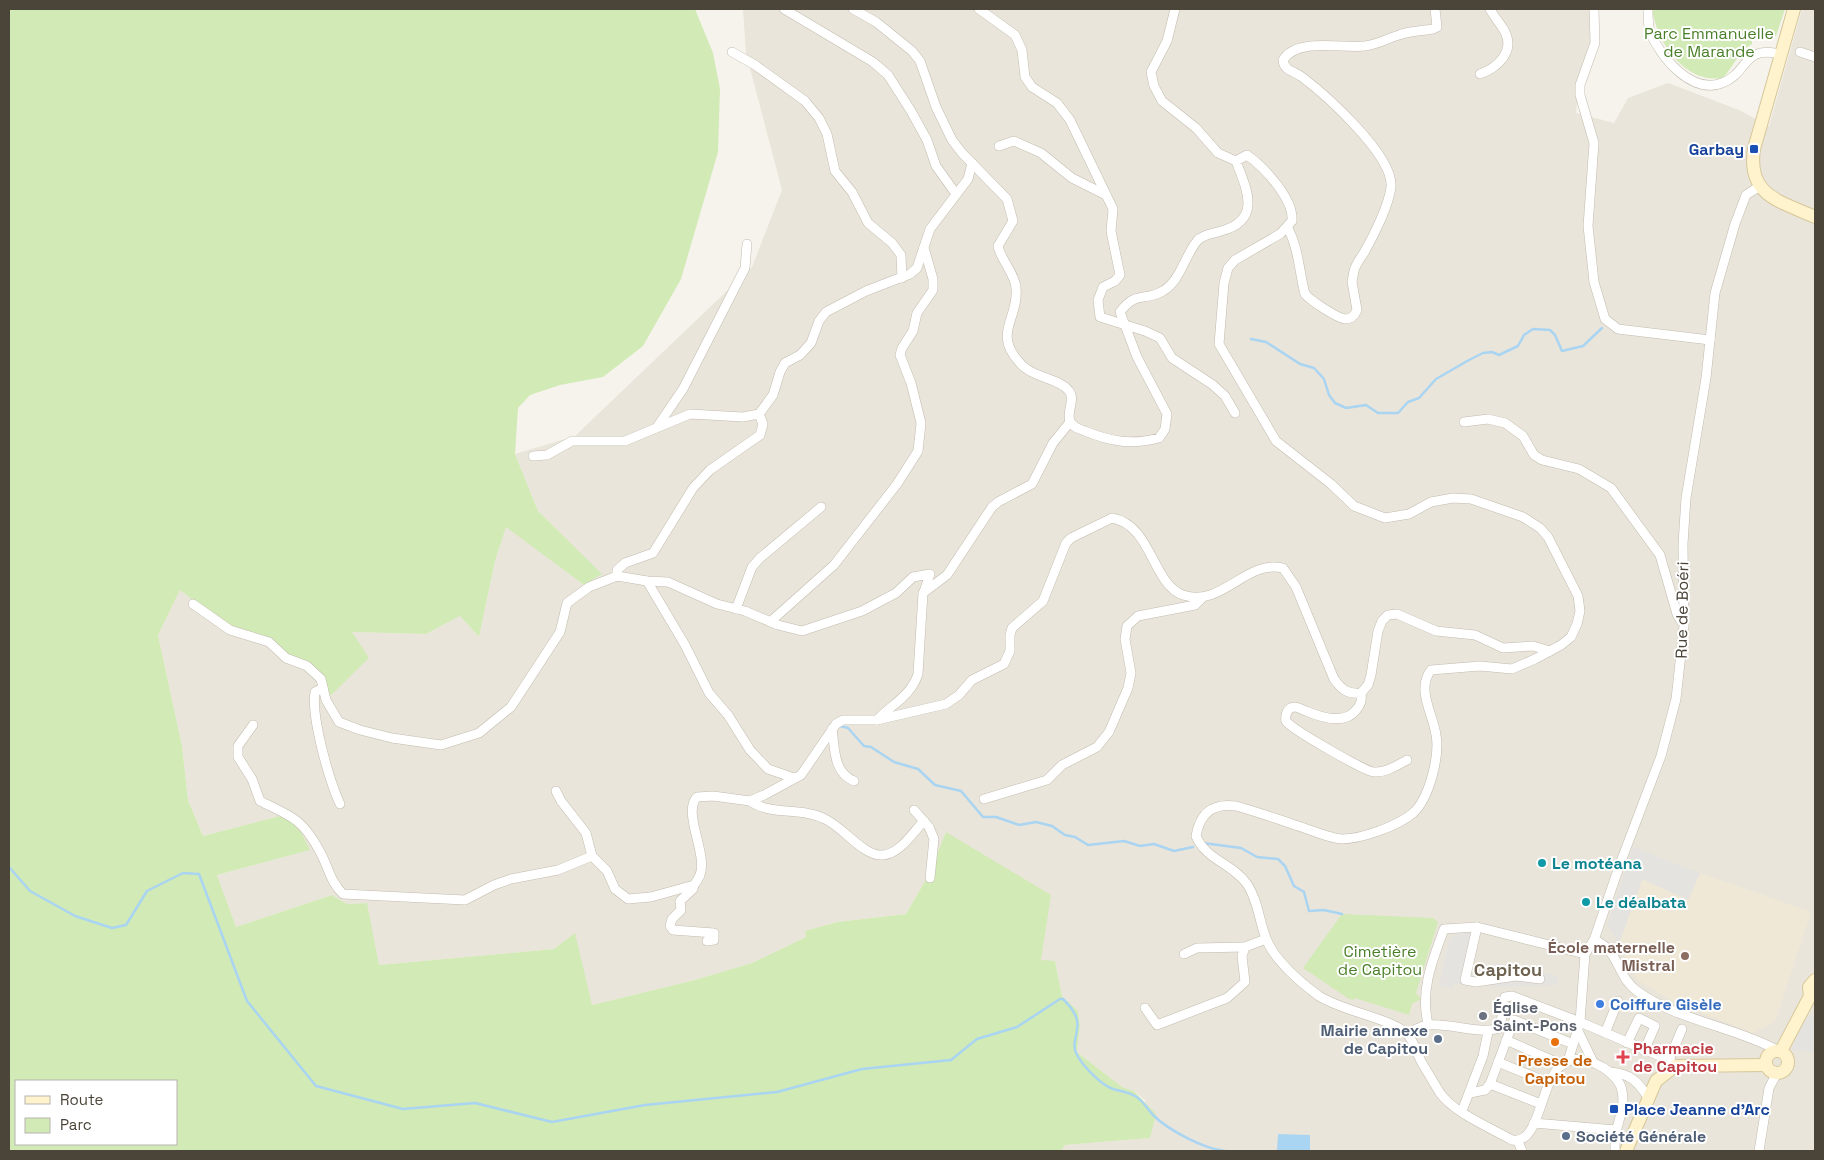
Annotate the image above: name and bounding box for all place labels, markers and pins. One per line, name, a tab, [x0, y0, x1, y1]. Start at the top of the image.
place label: Garbay	[1689, 139, 1744, 160]
marker: Garbay	[1748, 143, 1760, 155]
place label: Le motéana	[1552, 853, 1642, 874]
marker: Le motéana	[1536, 857, 1548, 869]
place label: Le déalbata	[1596, 892, 1686, 913]
marker: Le déalbata	[1580, 896, 1592, 908]
place label: École maternelle Mistral	[1548, 937, 1675, 976]
marker: École maternelle Mistral	[1679, 950, 1691, 962]
place label: Coiffure Gisèle	[1610, 994, 1722, 1015]
place label: Église Saint-Pons	[1493, 997, 1577, 1036]
marker: Coiffure Gisèle	[1594, 998, 1606, 1010]
marker: Église Saint-Pons	[1477, 1010, 1489, 1022]
place label: Mairie annexe de Capitou	[1321, 1020, 1428, 1059]
marker: Mairie annexe de Capitou	[1432, 1033, 1444, 1045]
marker: Presse de Capitou	[1549, 1036, 1561, 1048]
place label: Pharmacie de Capitou	[1633, 1038, 1717, 1077]
place label: Presse de Capitou	[1518, 1050, 1592, 1089]
marker: Pharmacie de Capitou	[1617, 1051, 1629, 1063]
place label: Place Jeanne d'Arc	[1624, 1099, 1770, 1120]
marker: Place Jeanne d'Arc	[1608, 1103, 1620, 1115]
place label: Société Générale	[1576, 1126, 1706, 1147]
marker: Société Générale	[1560, 1130, 1572, 1142]

